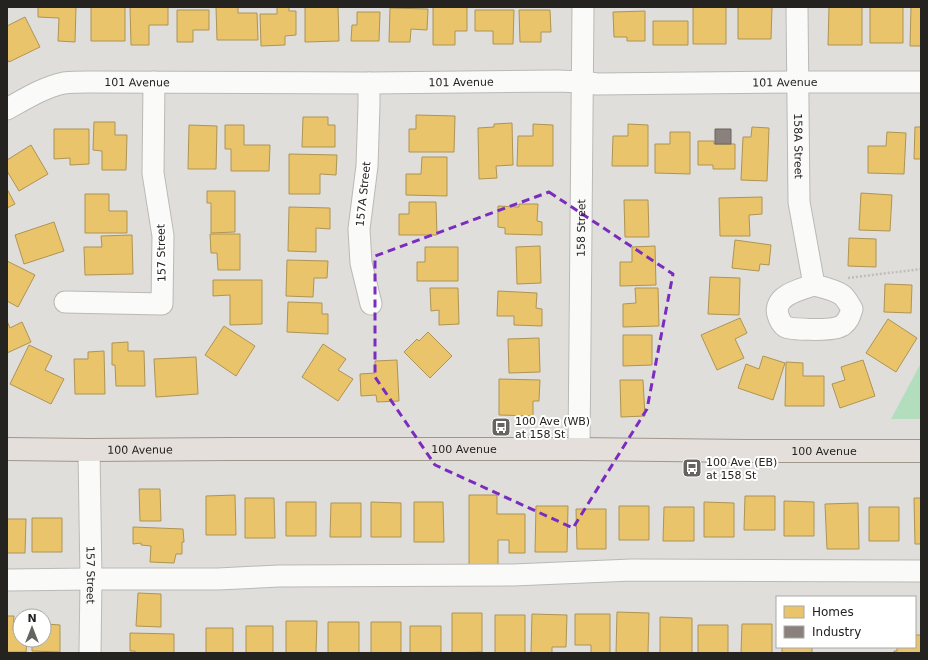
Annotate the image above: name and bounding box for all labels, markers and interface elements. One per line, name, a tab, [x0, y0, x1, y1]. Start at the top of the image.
street label: 101 Avenue	[104, 76, 170, 89]
street label: 101 Avenue	[428, 76, 494, 89]
street label: 101 Avenue	[752, 76, 818, 89]
street label: 158A Street	[791, 113, 805, 179]
street label: 157A Street	[354, 160, 373, 227]
street label: 158 Street	[575, 198, 588, 257]
street label: 157 Street	[154, 223, 169, 282]
place label: 100 Ave (WB) at 158 St	[515, 415, 590, 441]
bus stop icon: 100 Ave (WB) at 158 St	[490, 416, 512, 438]
street label: 100 Avenue	[107, 443, 173, 457]
street label: 100 Avenue	[431, 443, 497, 456]
street label: 100 Avenue	[791, 445, 857, 458]
place label: 100 Ave (EB) at 158 St	[706, 456, 777, 482]
bus stop icon: 100 Ave (EB) at 158 St	[681, 457, 703, 479]
street label: 157 Street	[83, 546, 97, 605]
legend	[776, 596, 916, 648]
text: Homes	[812, 605, 854, 619]
north arrow	[12, 608, 52, 648]
text: N	[27, 612, 37, 625]
text: Industry	[812, 625, 861, 639]

